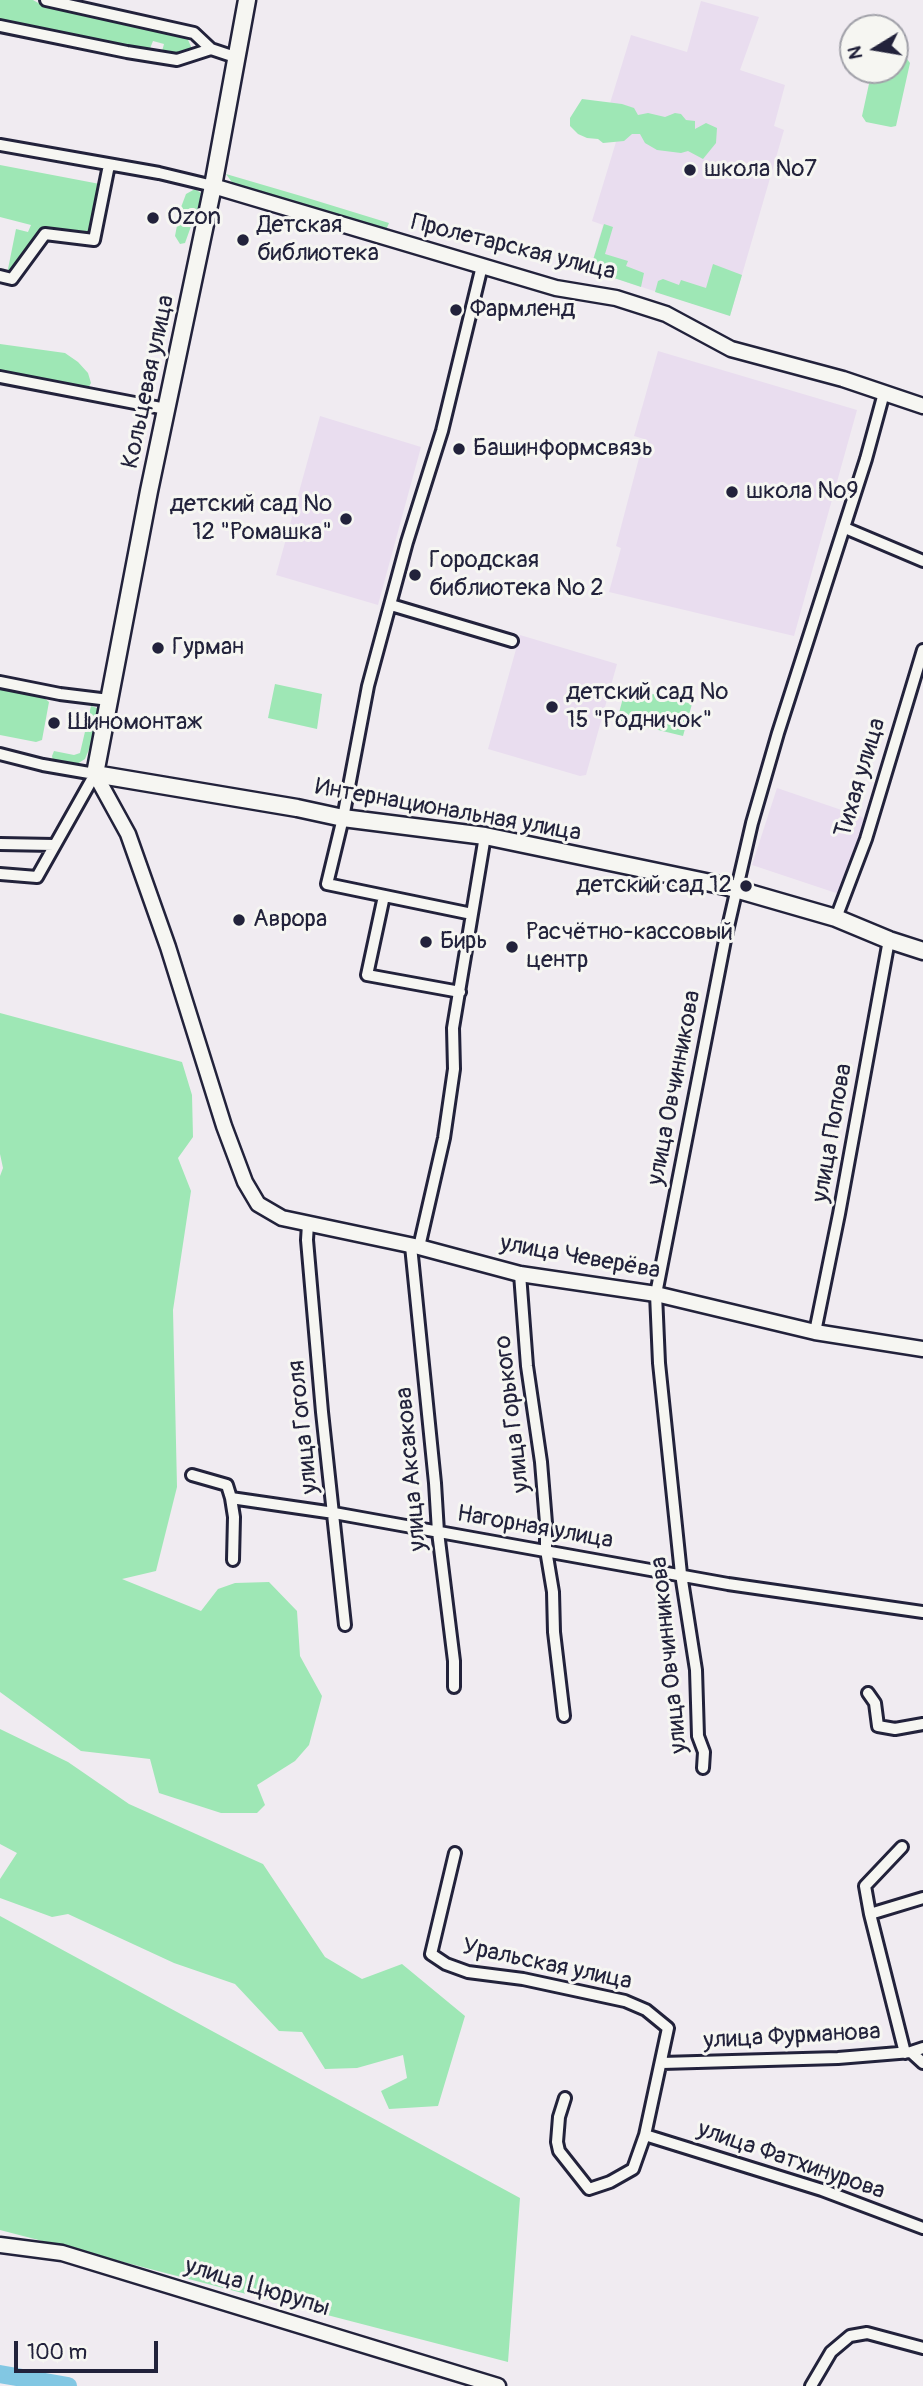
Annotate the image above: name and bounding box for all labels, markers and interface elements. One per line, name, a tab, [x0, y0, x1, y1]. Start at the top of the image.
north arrow	[839, 14, 909, 84]
text: N	[842, 44, 868, 61]
place label: школа №7	[704, 156, 817, 184]
marker: школа №7	[682, 162, 698, 178]
place label: Ozon	[167, 204, 221, 232]
street label: Пролетарская улица	[408, 209, 618, 287]
marker: Ozon	[145, 210, 161, 226]
place label: Детская библиотека	[257, 212, 379, 268]
marker: Детская библиотека	[235, 232, 251, 248]
street label: Кольцевая улица	[117, 293, 181, 471]
place label: Фармленд	[470, 296, 575, 324]
marker: Фармленд	[448, 302, 464, 318]
place label: Башинформсвязь	[473, 435, 653, 463]
marker: Башинформсвязь	[451, 441, 467, 457]
place label: школа №9	[746, 478, 859, 506]
marker: школа №9	[724, 484, 740, 500]
place label: детский сад № 12 "Ромашка"	[170, 491, 332, 547]
marker: детский сад № 12 "Ромашка"	[338, 511, 354, 527]
place label: Городская библиотека № 2	[429, 547, 604, 603]
marker: Городская библиотека № 2	[407, 567, 423, 583]
place label: Гурман	[172, 634, 244, 662]
marker: Гурман	[150, 640, 166, 656]
place label: детский сад № 15 "Родничок"	[566, 679, 728, 735]
marker: детский сад № 15 "Родничок"	[544, 699, 560, 715]
place label: Шиномонтаж	[68, 709, 202, 737]
marker: Шиномонтаж	[46, 715, 62, 731]
street label: Тихая улица	[829, 715, 893, 841]
street label: Интернациональная улица	[313, 773, 583, 849]
place label: детский сад 12	[576, 872, 732, 900]
marker: детский сад 12	[738, 878, 754, 894]
place label: Аврора	[253, 906, 327, 934]
marker: Аврора	[231, 912, 247, 928]
place label: Расчётно-кассовый центр	[526, 919, 733, 975]
place label: Бирь	[440, 928, 487, 956]
marker: Бирь	[418, 934, 434, 950]
marker: Расчётно-кассовый центр	[504, 939, 520, 955]
street label: улица Овчинникова	[642, 988, 708, 1188]
street label: улица Попова	[807, 1061, 859, 1205]
street label: улица Чеверёва	[498, 1230, 662, 1286]
street label: улица Горького	[489, 1334, 537, 1494]
street label: улица Гоголя	[283, 1359, 325, 1495]
street label: улица Аксакова	[390, 1386, 434, 1552]
street label: Нагорная улица	[455, 1500, 615, 1556]
street label: улица Овчинникова	[645, 1555, 695, 1755]
street label: Уральская улица	[460, 1933, 634, 1997]
street label: улица Фурманова	[703, 2018, 881, 2056]
street label: улица Фатхинурова	[693, 2115, 889, 2207]
street label: улица Цюрупы	[181, 2252, 333, 2324]
scale bar	[18, 2326, 161, 2370]
text: 100 m	[27, 2339, 87, 2366]

